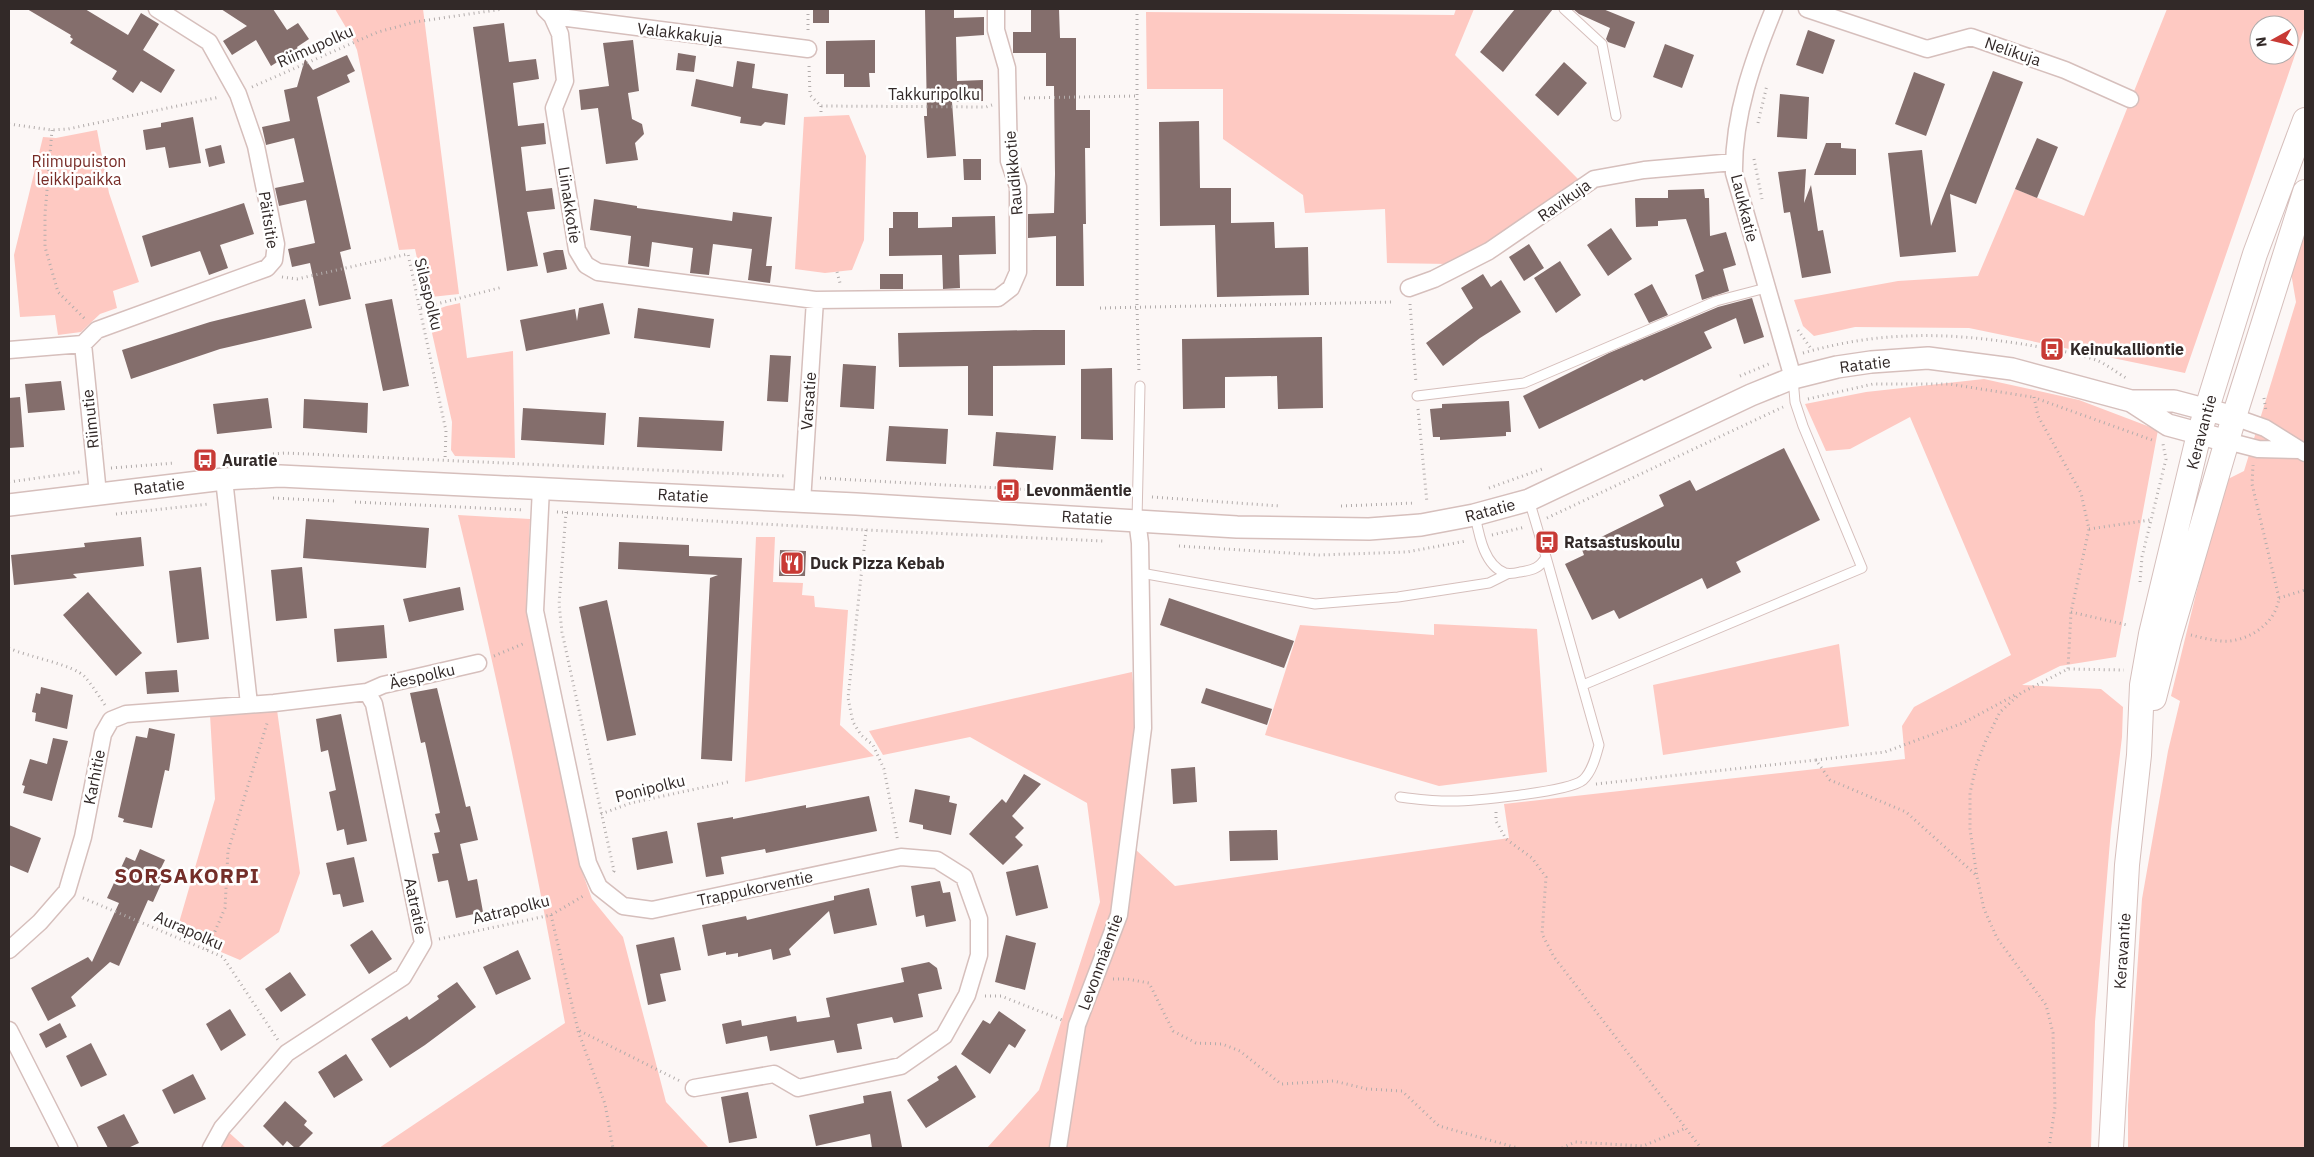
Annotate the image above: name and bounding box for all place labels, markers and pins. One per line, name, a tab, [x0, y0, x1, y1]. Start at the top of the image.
bus stop icon: Keinukalliontie	[2039, 336, 2065, 362]
place label: Keinukalliontie	[2070, 339, 2184, 359]
bus stop icon: Auratie	[192, 447, 218, 473]
place label: Auratie	[222, 450, 277, 470]
bus stop icon: Levonmäentie	[995, 477, 1021, 503]
place label: Levonmäentie	[1026, 480, 1132, 500]
bus stop icon: Ratsastuskoulu	[1534, 529, 1560, 555]
place label: Ratsastuskoulu	[1564, 532, 1680, 552]
restaurant icon: Duck Pizza Kebab	[779, 550, 805, 576]
place label: Duck Pizza Kebab	[810, 553, 945, 573]

